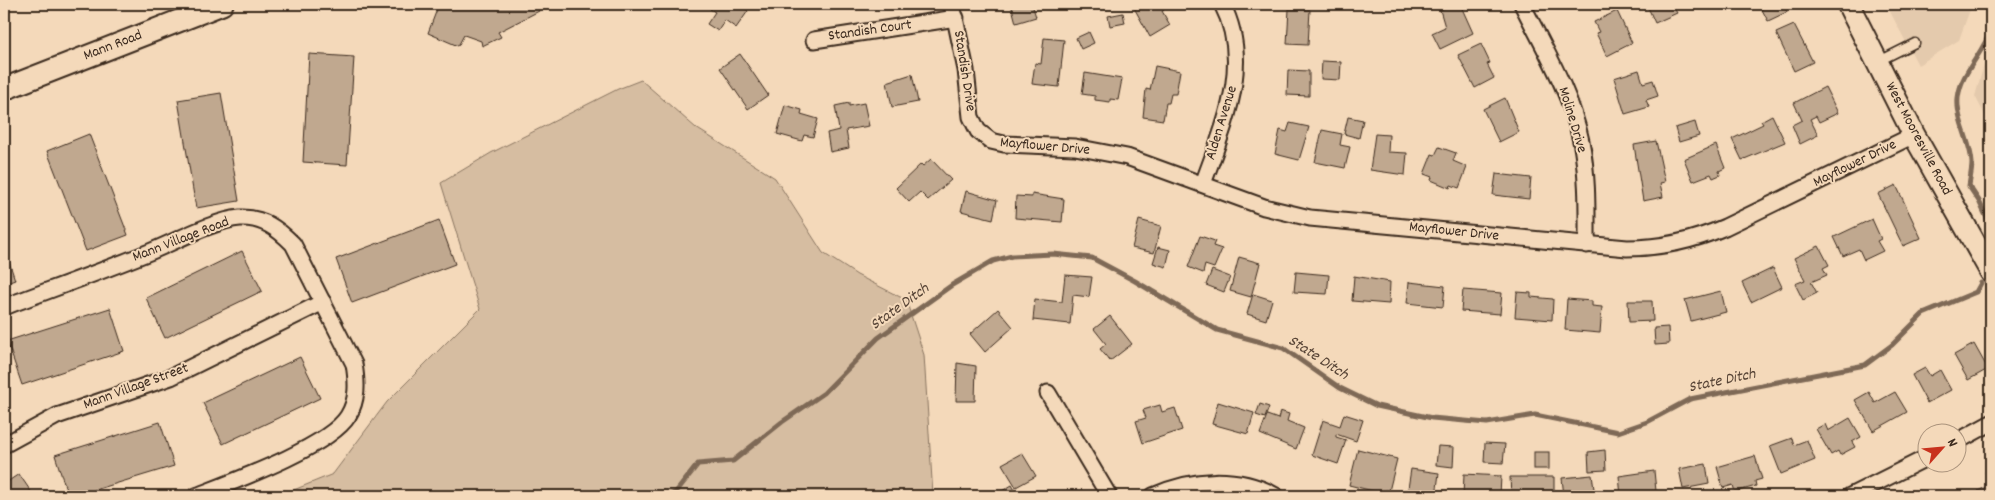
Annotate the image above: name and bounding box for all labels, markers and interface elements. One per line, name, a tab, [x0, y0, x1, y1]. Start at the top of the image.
street label: Standish Court	[827, 14, 914, 48]
street label: Mann Road	[81, 25, 145, 67]
street label: Standish Drive	[947, 29, 981, 113]
street label: West Mooresville Road	[1879, 78, 1957, 200]
street label: Alden Avenue	[1200, 83, 1244, 163]
street label: Moline Drive	[1552, 84, 1593, 156]
street label: Mayflower Drive	[999, 132, 1091, 162]
street label: Mayflower Drive	[1810, 134, 1901, 194]
street label: Mann Village Road	[129, 211, 233, 269]
street label: Mayflower Drive	[1408, 216, 1500, 248]
water label: State Ditch	[866, 277, 935, 336]
water label: State Ditch	[1283, 330, 1353, 387]
street label: Mann Village Street	[80, 358, 192, 416]
water label: State Ditch	[1686, 363, 1758, 399]
north arrow	[1918, 422, 1968, 472]
text: N	[1941, 435, 1962, 451]

